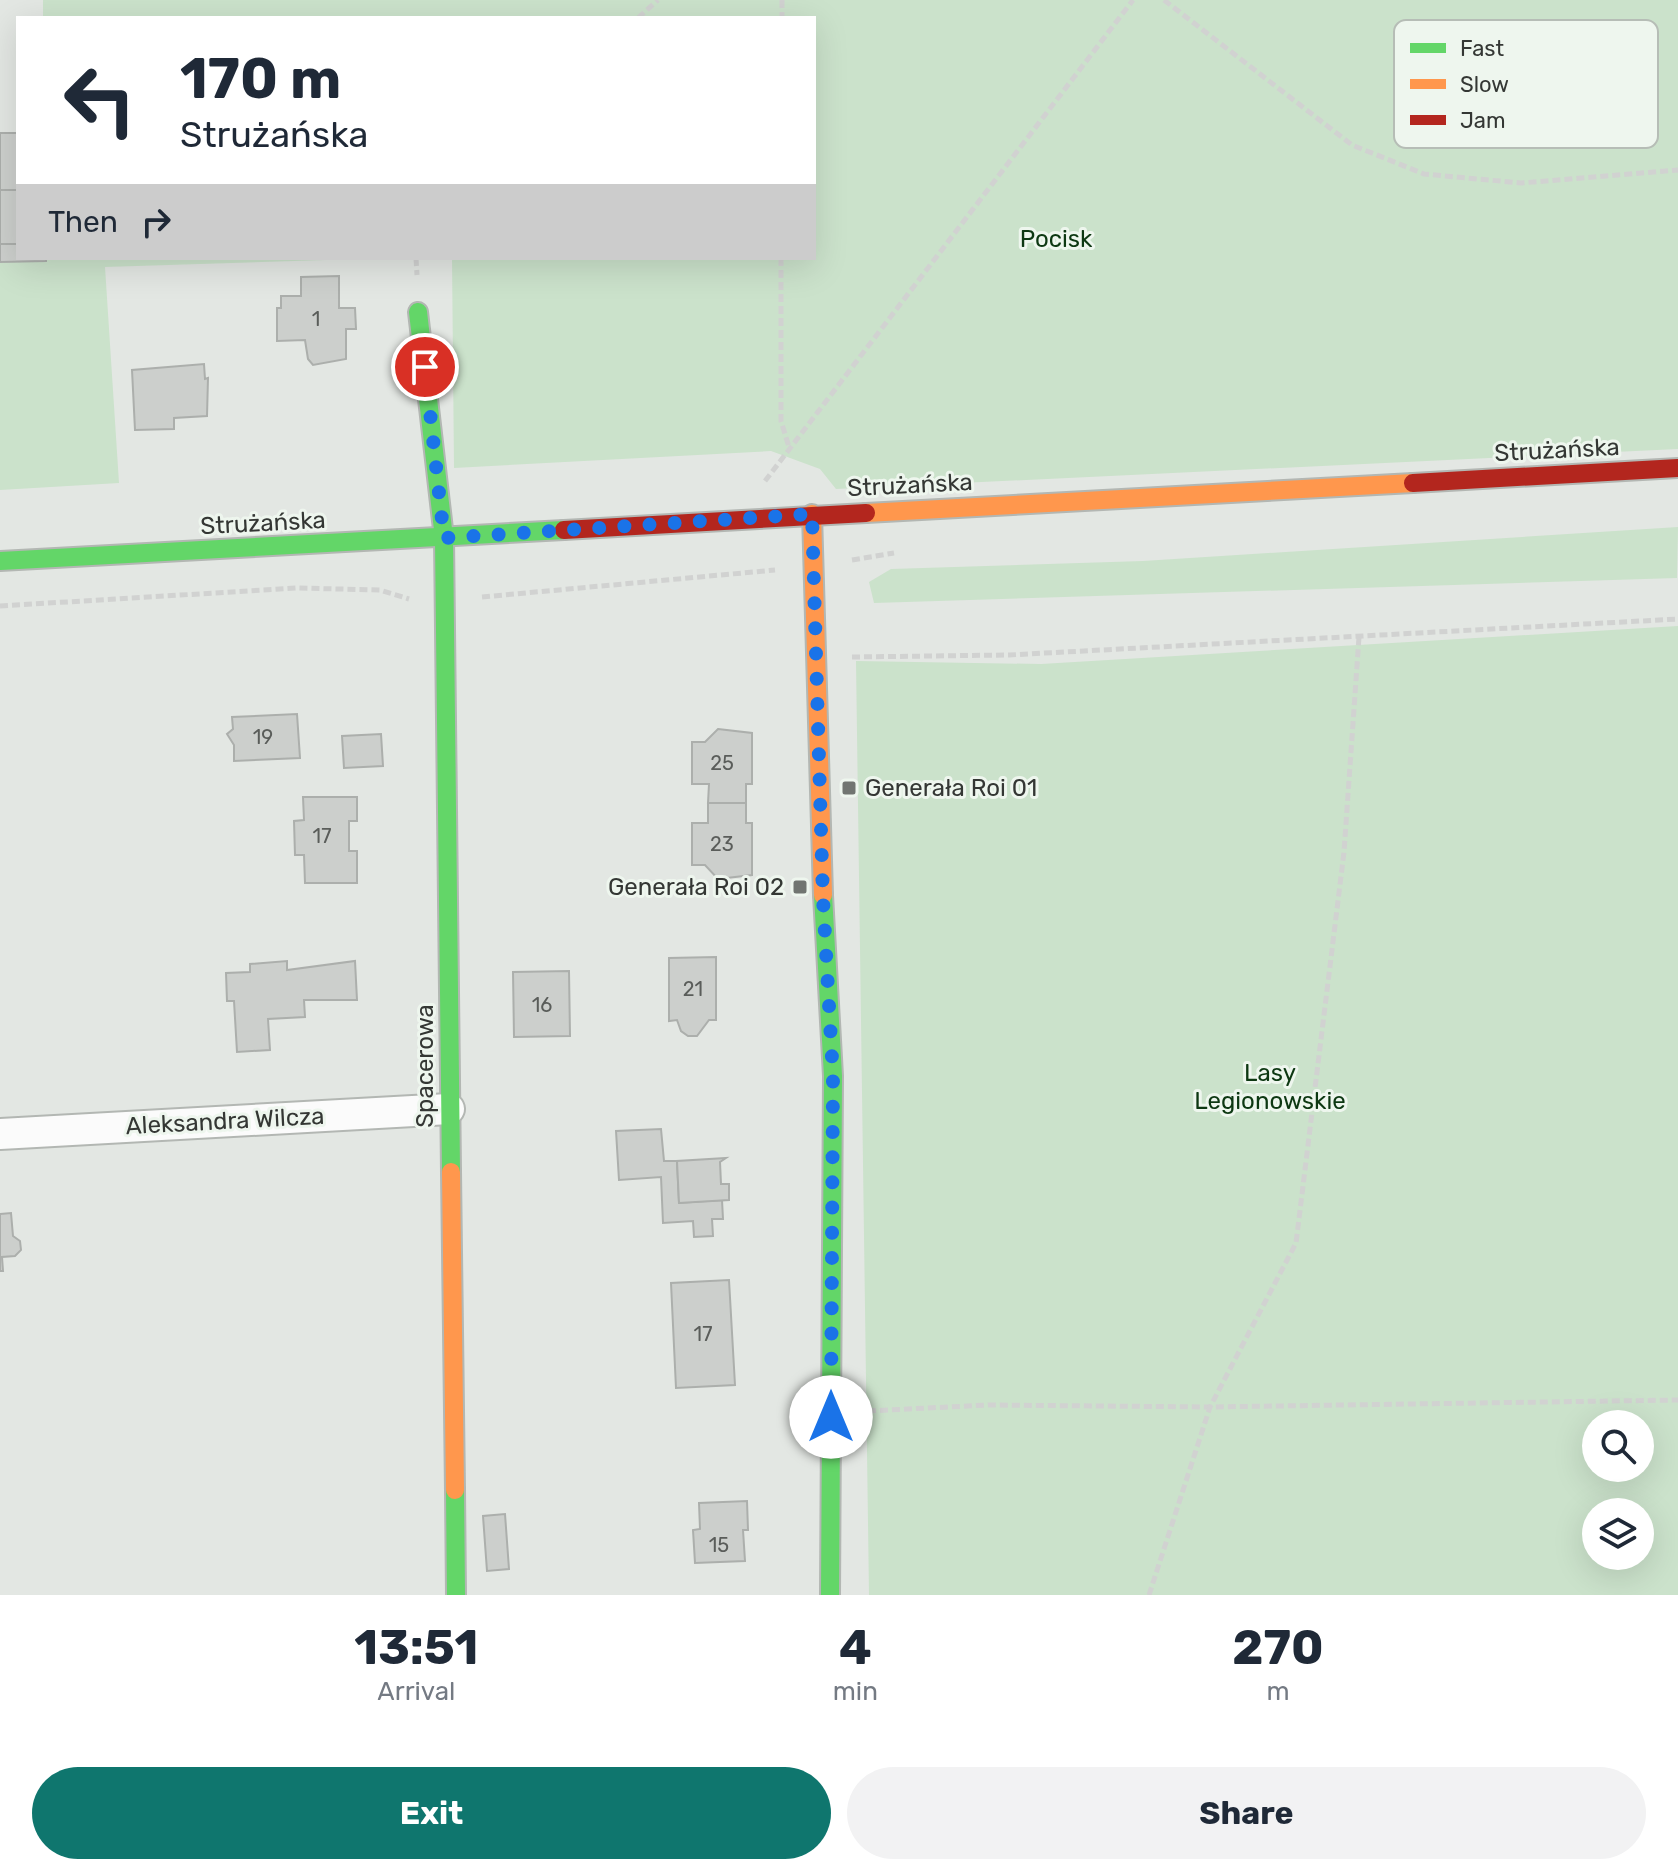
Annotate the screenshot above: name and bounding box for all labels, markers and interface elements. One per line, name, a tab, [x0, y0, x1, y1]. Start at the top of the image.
legend	[1394, 20, 1658, 148]
text: Fast	[1460, 35, 1505, 62]
text: 170 m	[180, 46, 341, 112]
icon: left	[48, 48, 152, 152]
text: Slow	[1460, 71, 1509, 98]
text: Jam	[1460, 107, 1506, 134]
text: Strużańska	[180, 113, 368, 156]
icon: right	[134, 200, 178, 244]
text: Then	[48, 204, 118, 240]
park label: Pocisk	[1020, 225, 1093, 253]
house number: 1	[312, 307, 320, 331]
pin	[391, 333, 459, 401]
icon: arrive	[403, 345, 447, 389]
street label: Strużańska	[1494, 433, 1620, 467]
street label: Strużańska	[847, 468, 973, 502]
street label: Strużańska	[200, 506, 326, 540]
house number: 19	[253, 725, 273, 749]
house number: 25	[710, 751, 734, 775]
place label: Generała Roi 01	[865, 774, 1037, 802]
marker: Generała Roi 01	[840, 779, 858, 797]
house number: 17	[313, 824, 331, 848]
house number: 23	[710, 832, 734, 856]
place label: Generała Roi 02	[608, 873, 784, 901]
marker: Generała Roi 02	[791, 878, 809, 896]
house number: 21	[683, 977, 703, 1001]
house number: 16	[532, 993, 552, 1017]
street label: Spacerowa	[411, 1004, 439, 1128]
park label: Lasy Legionowskie	[1194, 1059, 1346, 1115]
street label: Aleksandra Wilcza	[125, 1102, 325, 1140]
house number: 17	[694, 1322, 712, 1346]
position arrow	[789, 1375, 873, 1459]
map controls	[1582, 1410, 1654, 1570]
button: search	[1582, 1410, 1654, 1482]
button: layers	[1582, 1498, 1654, 1570]
house number: 15	[709, 1533, 729, 1557]
text: 13:51	[354, 1619, 478, 1676]
text: 4	[839, 1619, 872, 1676]
text: 270	[1232, 1619, 1324, 1676]
text: Arrival	[377, 1676, 455, 1707]
text: min	[833, 1676, 878, 1707]
text: m	[1266, 1676, 1290, 1707]
button: Exit	[32, 1767, 831, 1859]
button: Share	[847, 1767, 1646, 1859]

